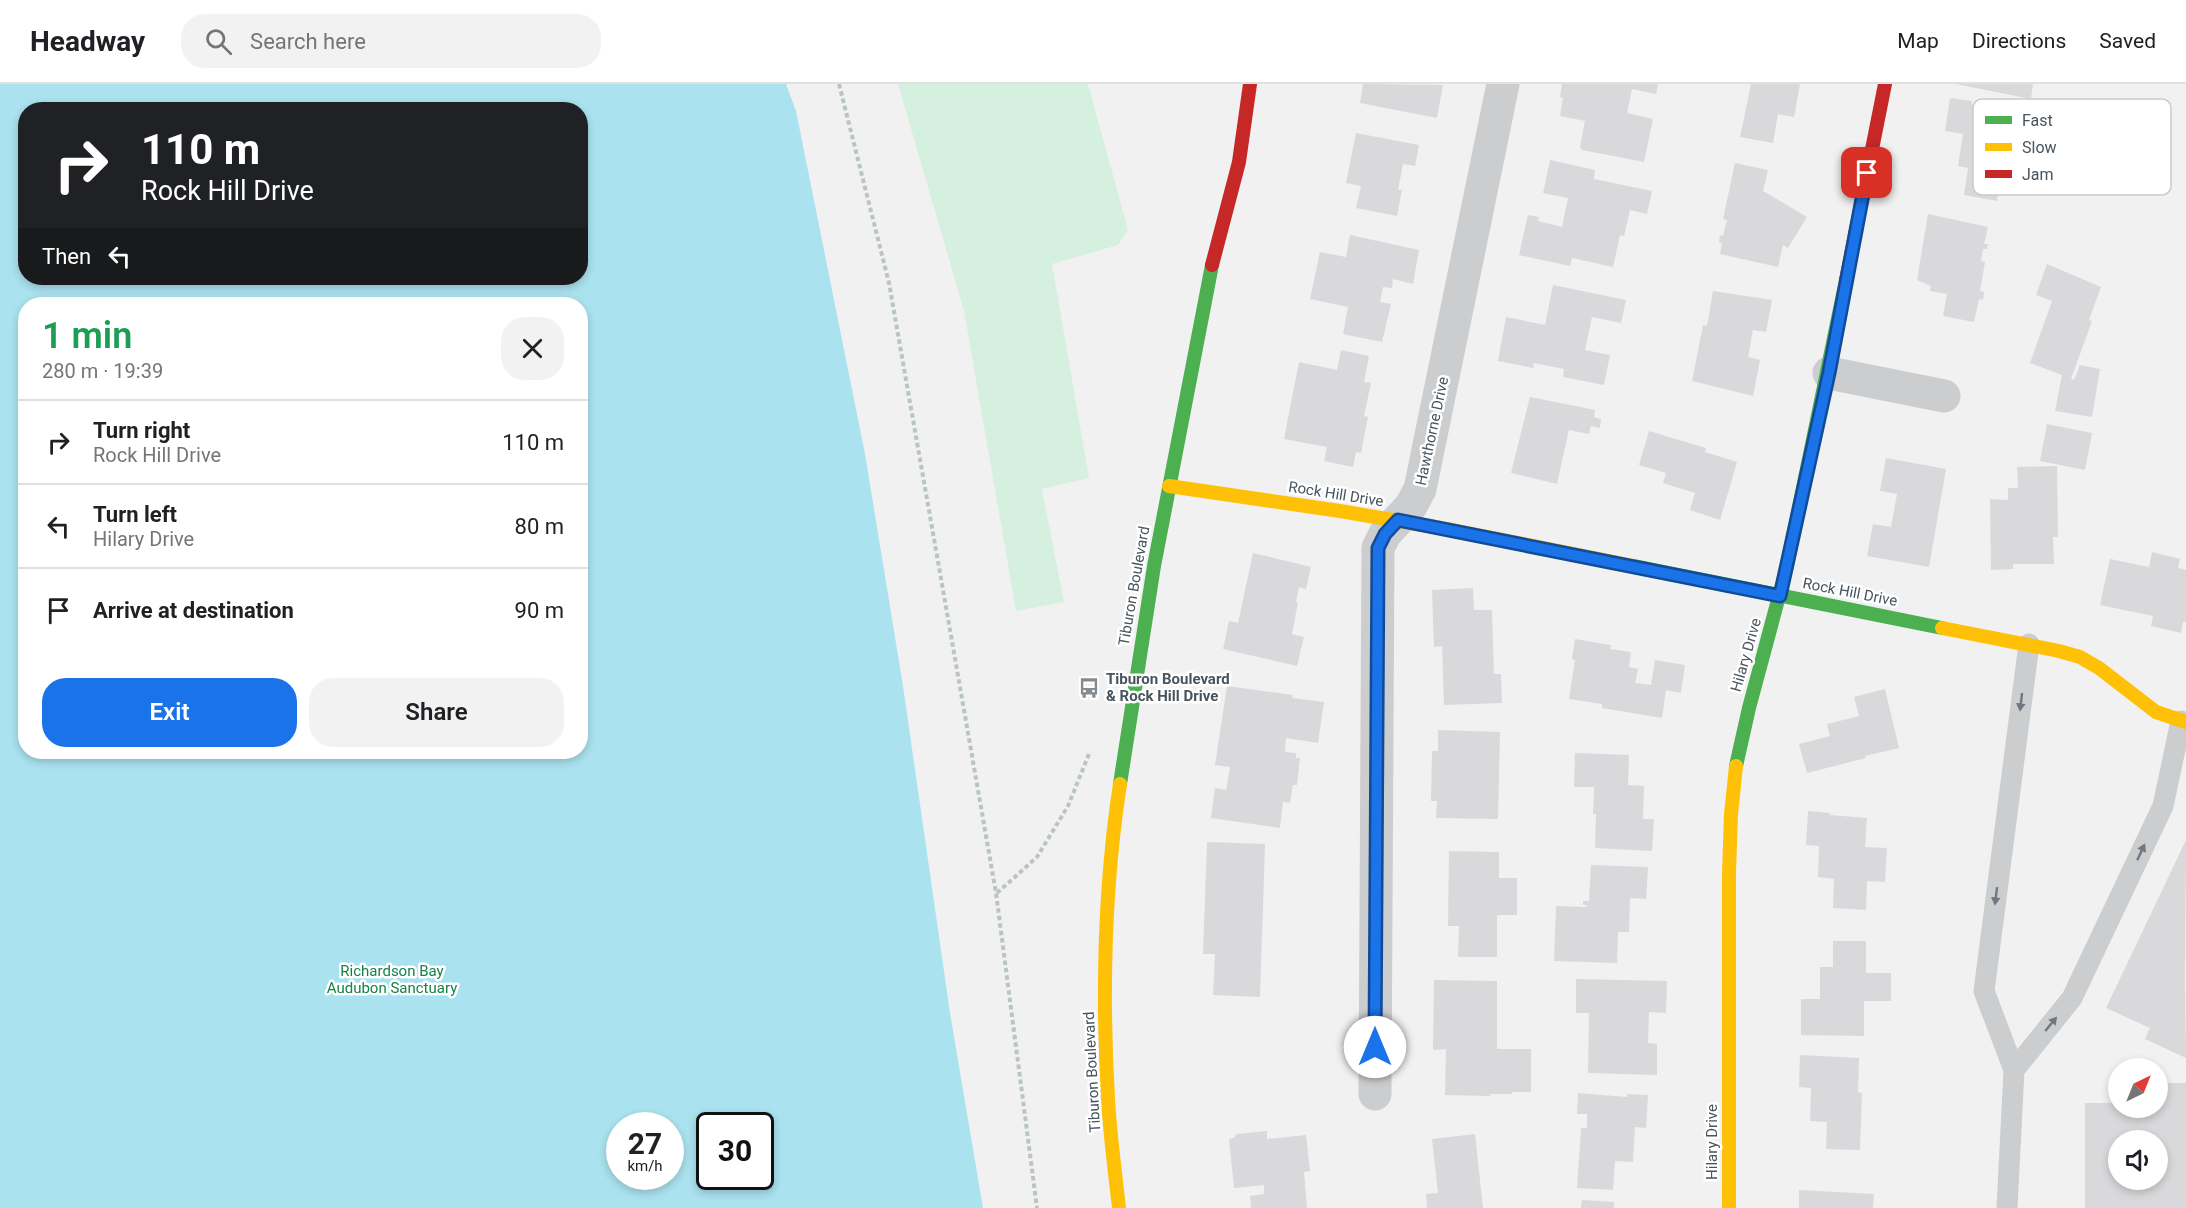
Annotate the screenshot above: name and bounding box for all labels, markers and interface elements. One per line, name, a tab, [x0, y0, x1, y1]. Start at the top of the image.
search box	[181, 14, 601, 68]
text: Headway	[30, 25, 145, 58]
icon: search	[202, 25, 235, 58]
text: Search here	[250, 29, 366, 54]
text: Map	[1897, 29, 1939, 53]
text: Directions	[1972, 29, 2066, 53]
text: Saved	[2099, 29, 2156, 53]
legend	[1973, 99, 2171, 195]
text: Fast	[2022, 111, 2053, 130]
text: 110 m	[141, 125, 260, 174]
icon: right	[42, 126, 120, 204]
text: Slow	[2022, 138, 2057, 157]
pin	[1841, 147, 1892, 198]
icon: arrive	[1850, 156, 1883, 189]
text: Jam	[2022, 165, 2054, 184]
text: Rock Hill Drive	[141, 175, 314, 207]
icon: left	[103, 240, 136, 273]
text: Then	[42, 244, 91, 269]
text: 1 min	[42, 315, 132, 357]
button: close	[501, 317, 564, 380]
text: 280 m · 19:39	[42, 359, 163, 383]
street label: Hawthorne Drive	[1412, 375, 1452, 487]
text: Turn right	[93, 418, 190, 443]
icon: right	[42, 426, 75, 459]
text: 110 m	[502, 430, 564, 455]
text: Rock Hill Drive	[93, 443, 221, 467]
street label: Rock Hill Drive	[1287, 478, 1385, 510]
text: Turn left	[93, 502, 177, 527]
icon: left	[42, 510, 75, 543]
text: 80 m	[515, 514, 564, 539]
street label: Tiburon Boulevard	[1115, 525, 1153, 647]
text: Hilary Drive	[93, 527, 194, 551]
street label: Rock Hill Drive	[1801, 574, 1899, 610]
icon: arrive	[42, 594, 75, 627]
text: Arrive at destination	[93, 598, 294, 623]
text: 90 m	[515, 598, 564, 623]
street label: Hilary Drive	[1727, 616, 1765, 694]
place label: Tiburon Boulevard & Rock Hill Drive	[1106, 670, 1230, 705]
bus stop icon: Tiburon Boulevard & Rock Hill Drive	[1077, 676, 1101, 700]
button: Exit	[42, 678, 297, 747]
button: Share	[309, 678, 564, 747]
one-way arrow	[2017, 693, 2026, 712]
one-way arrow	[2136, 844, 2145, 861]
one-way arrow	[1991, 886, 2001, 905]
park label: Richardson Bay Audubon Sanctuary	[327, 962, 457, 997]
street label: Tiburon Boulevard	[1080, 1011, 1104, 1133]
position arrow	[1343, 1015, 1407, 1079]
one-way arrow	[2044, 1017, 2057, 1032]
north arrow	[2108, 1058, 2168, 1118]
map controls	[2108, 1058, 2168, 1190]
street label: Hilary Drive	[1703, 1104, 1721, 1180]
speed limit sign: 30	[696, 1112, 774, 1190]
text: 27	[628, 1126, 662, 1161]
button: sound	[2108, 1130, 2168, 1190]
text: km/h	[627, 1157, 663, 1175]

